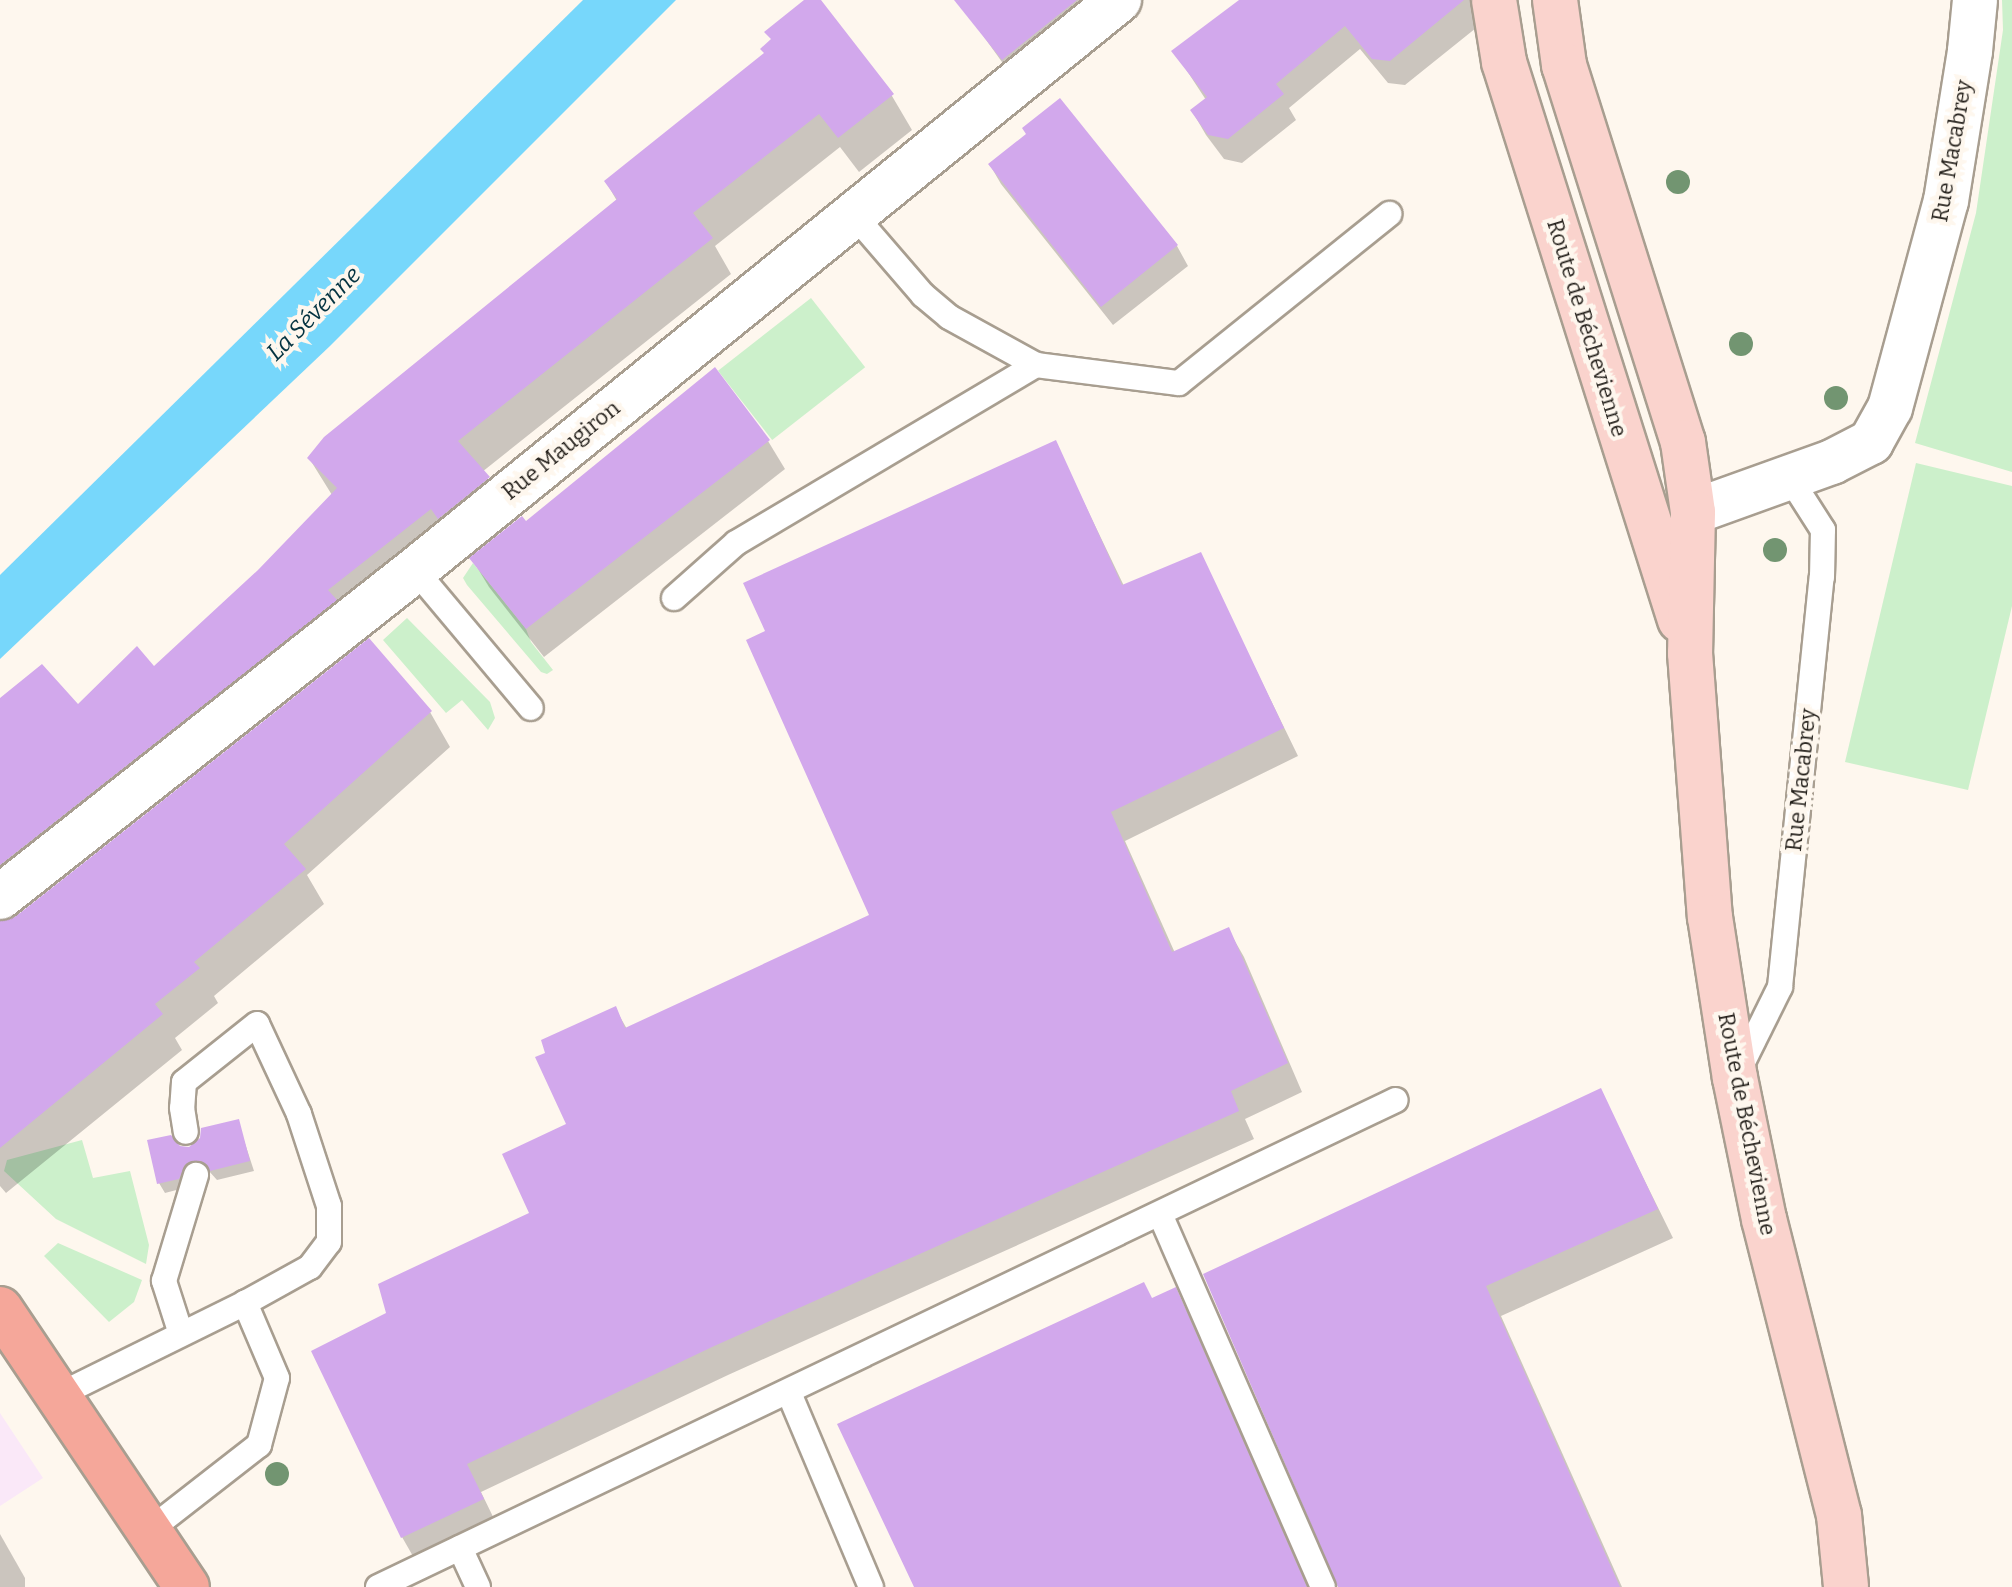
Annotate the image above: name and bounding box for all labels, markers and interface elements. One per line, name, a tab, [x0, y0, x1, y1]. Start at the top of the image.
street label: Rue Macabrey	[1927, 78, 1977, 224]
street label: Route de Béchevienne	[1541, 216, 1633, 440]
water label: La Sévenne	[261, 261, 367, 367]
street label: Rue Maugiron	[497, 395, 625, 505]
street label: Rue Macabrey	[1780, 707, 1822, 853]
street label: Route de Béchevienne	[1712, 1011, 1782, 1237]

